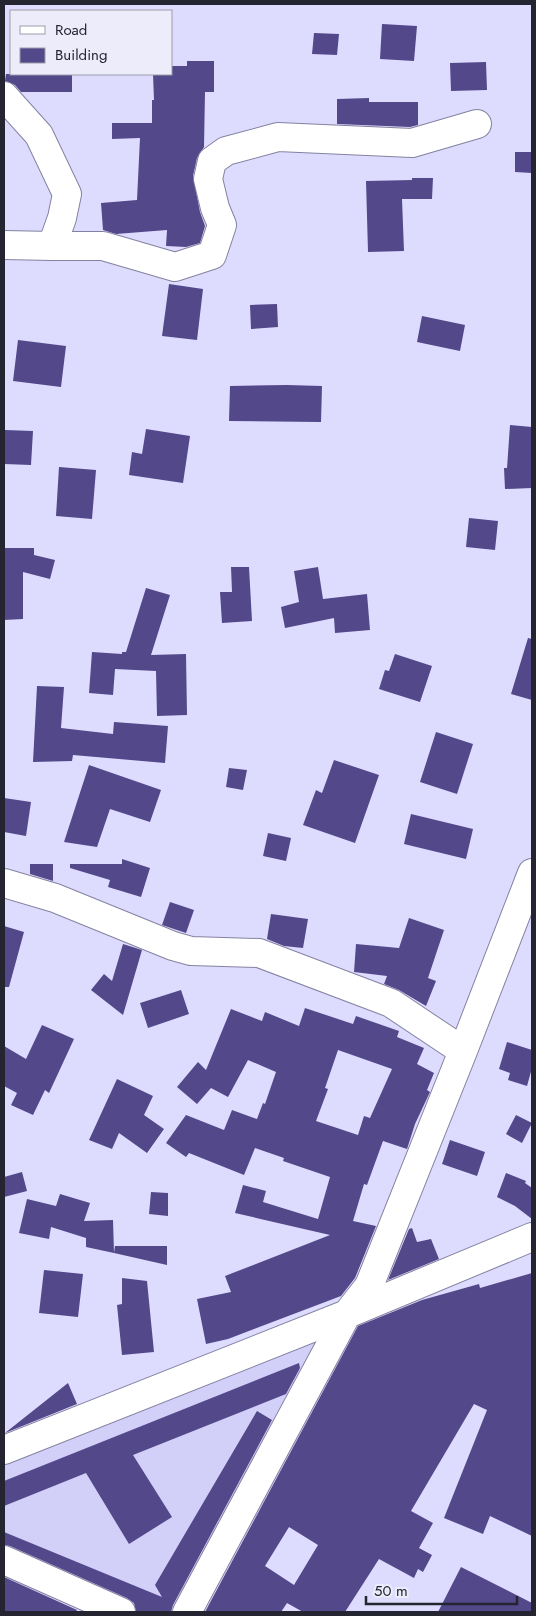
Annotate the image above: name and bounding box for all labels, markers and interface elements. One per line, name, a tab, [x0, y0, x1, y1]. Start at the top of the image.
legend	[10, 10, 172, 75]
text: Road	[55, 19, 87, 41]
text: Building	[55, 44, 107, 66]
scale bar	[366, 1574, 517, 1606]
text: 50 m	[374, 1580, 408, 1602]

